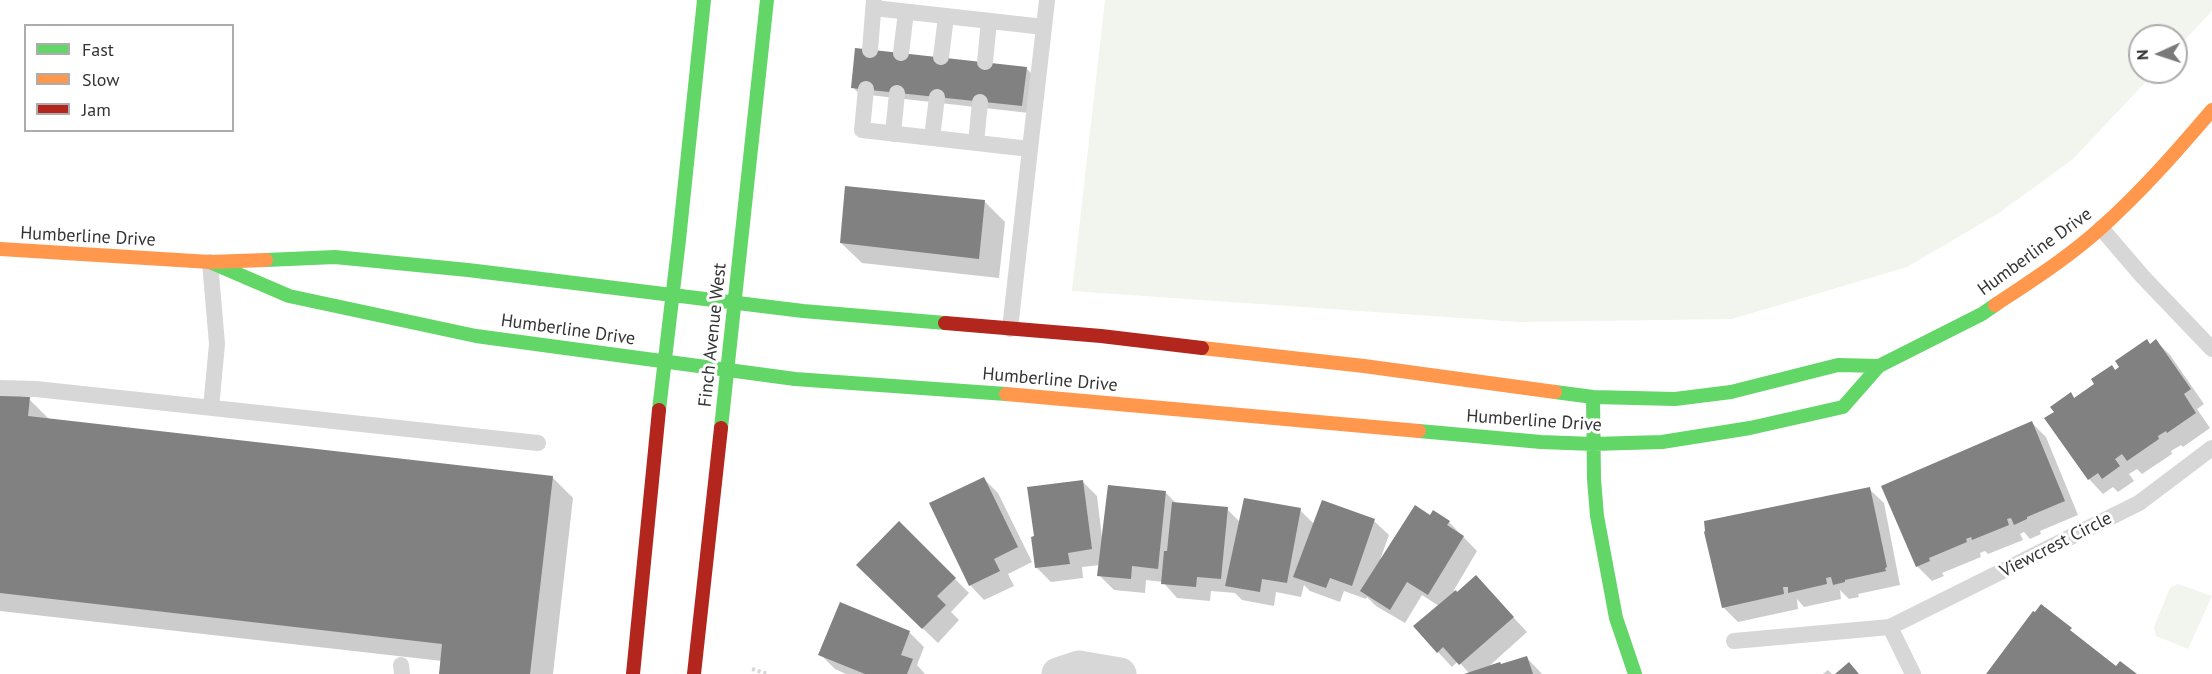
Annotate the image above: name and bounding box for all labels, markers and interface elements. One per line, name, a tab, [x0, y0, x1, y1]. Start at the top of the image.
legend	[24, 24, 234, 132]
north arrow	[2128, 24, 2188, 84]
text: Fast	[82, 38, 114, 61]
text: N	[2132, 49, 2152, 61]
text: Slow	[82, 68, 120, 91]
text: Jam	[82, 98, 111, 121]
street label: Humberline Drive	[1974, 203, 2096, 301]
street label: Humberline Drive	[20, 223, 156, 251]
street label: Finch Avenue West	[695, 262, 731, 408]
street label: Humberline Drive	[499, 310, 637, 350]
street label: Humberline Drive	[982, 363, 1118, 397]
street label: Humberline Drive	[1466, 405, 1602, 437]
street label: Viewcrest Circle	[1996, 508, 2116, 582]

